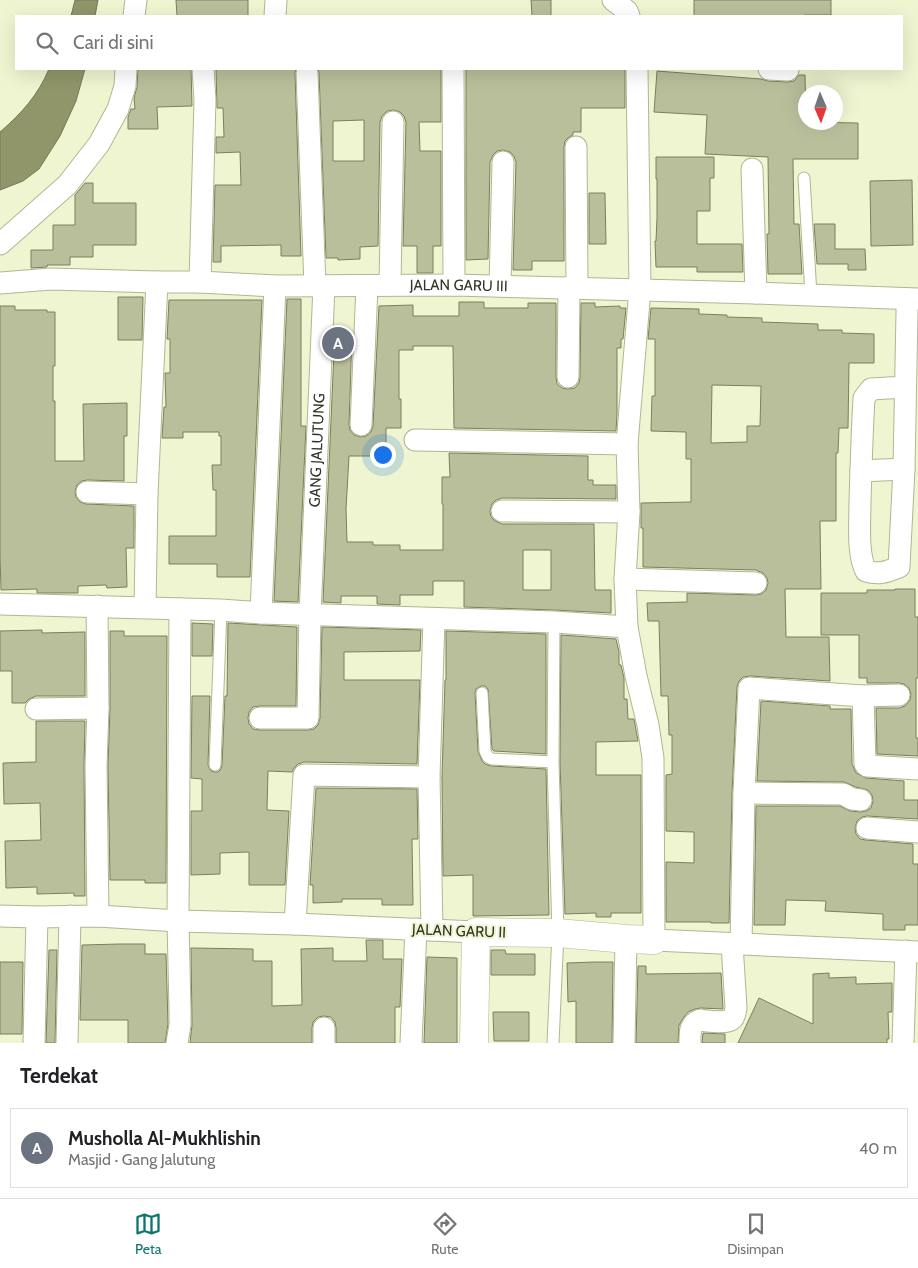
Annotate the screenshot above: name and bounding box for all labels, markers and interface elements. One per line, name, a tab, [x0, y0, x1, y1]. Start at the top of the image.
search box	[15, 15, 903, 70]
icon: search	[33, 29, 61, 57]
text: Cari di sini	[73, 31, 154, 54]
north arrow	[798, 85, 843, 130]
street label: JALAN GARU III	[409, 276, 508, 295]
pin: A	[322, 324, 354, 362]
street label: GANG JALUTUNG	[306, 393, 328, 508]
your location	[370, 442, 396, 468]
street label: JALAN GARU II	[411, 920, 506, 942]
text: Terdekat	[20, 1063, 98, 1088]
text: Musholla Al-Mukhlishin	[68, 1127, 261, 1150]
text: A	[32, 1139, 42, 1158]
text: 40 m	[859, 1139, 897, 1158]
text: Masjid · Gang Jalutung	[68, 1150, 215, 1169]
tab: Peta	[134, 1210, 162, 1258]
tab: Rute	[431, 1210, 459, 1258]
tab: Disimpan	[727, 1210, 784, 1258]

